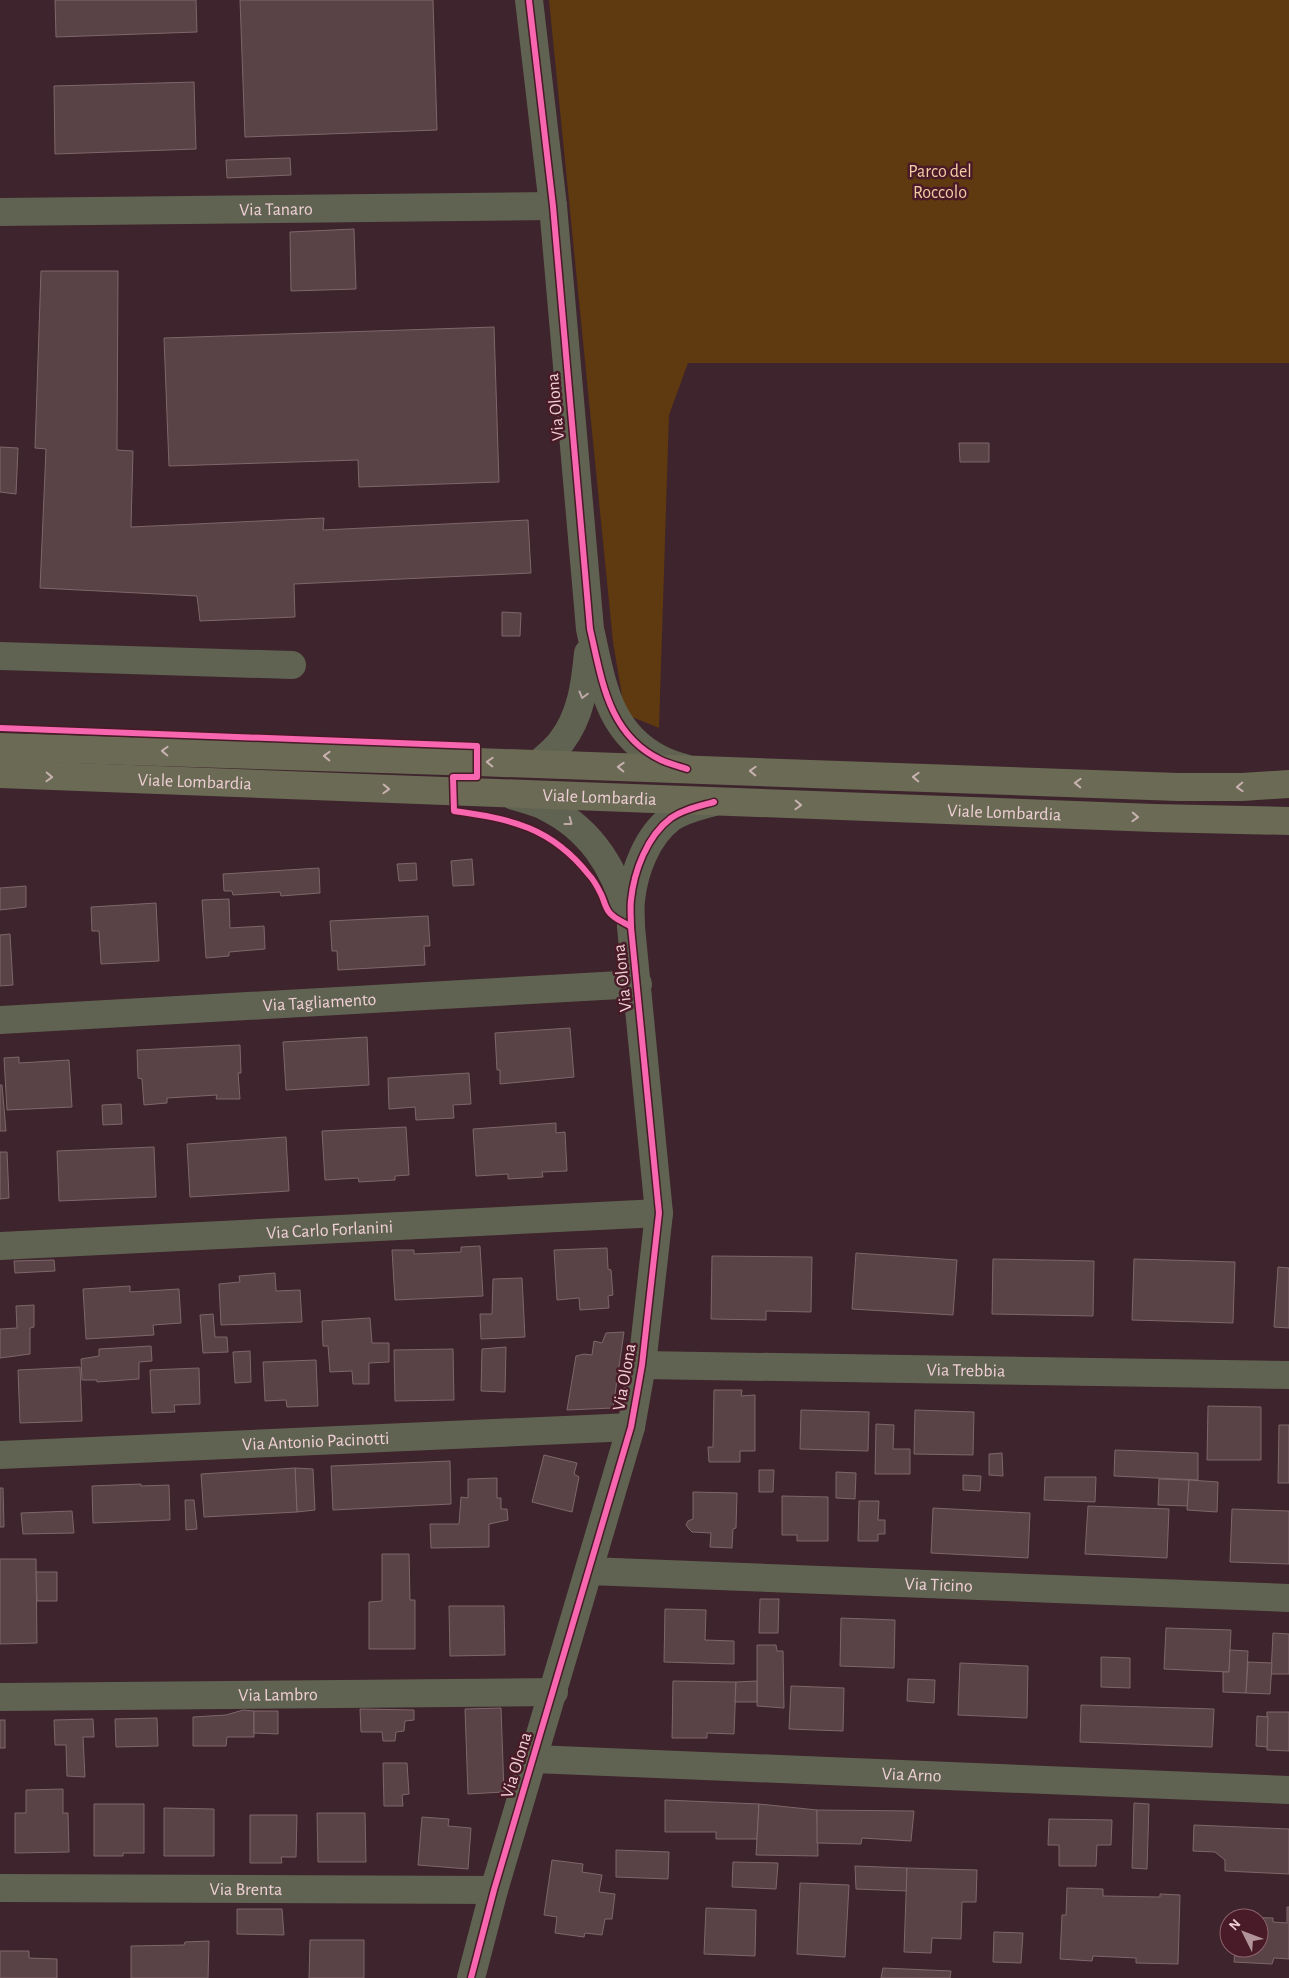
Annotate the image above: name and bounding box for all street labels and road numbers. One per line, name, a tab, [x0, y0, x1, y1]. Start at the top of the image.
street label: Via Tanaro	[239, 201, 313, 219]
street label: Via Olona	[544, 372, 568, 442]
street label: Viale Lombardia	[137, 771, 252, 794]
street label: Viale Lombardia	[542, 787, 657, 809]
street label: Viale Lombardia	[947, 802, 1062, 824]
street label: Via Olona	[610, 943, 635, 1013]
street label: Via Tagliamento	[262, 991, 377, 1015]
street label: Via Carlo Forlanini	[266, 1218, 394, 1243]
street label: Via Olona	[610, 1342, 640, 1412]
street label: Via Trebbia	[926, 1361, 1005, 1381]
street label: Via Antonio Pacinotti	[242, 1430, 390, 1454]
street label: Via Ticino	[904, 1575, 973, 1596]
street label: Via Lambro	[238, 1686, 318, 1705]
street label: Via Olona	[498, 1730, 535, 1800]
street label: Via Arno	[881, 1765, 942, 1786]
street label: Via Brenta	[210, 1881, 282, 1899]

